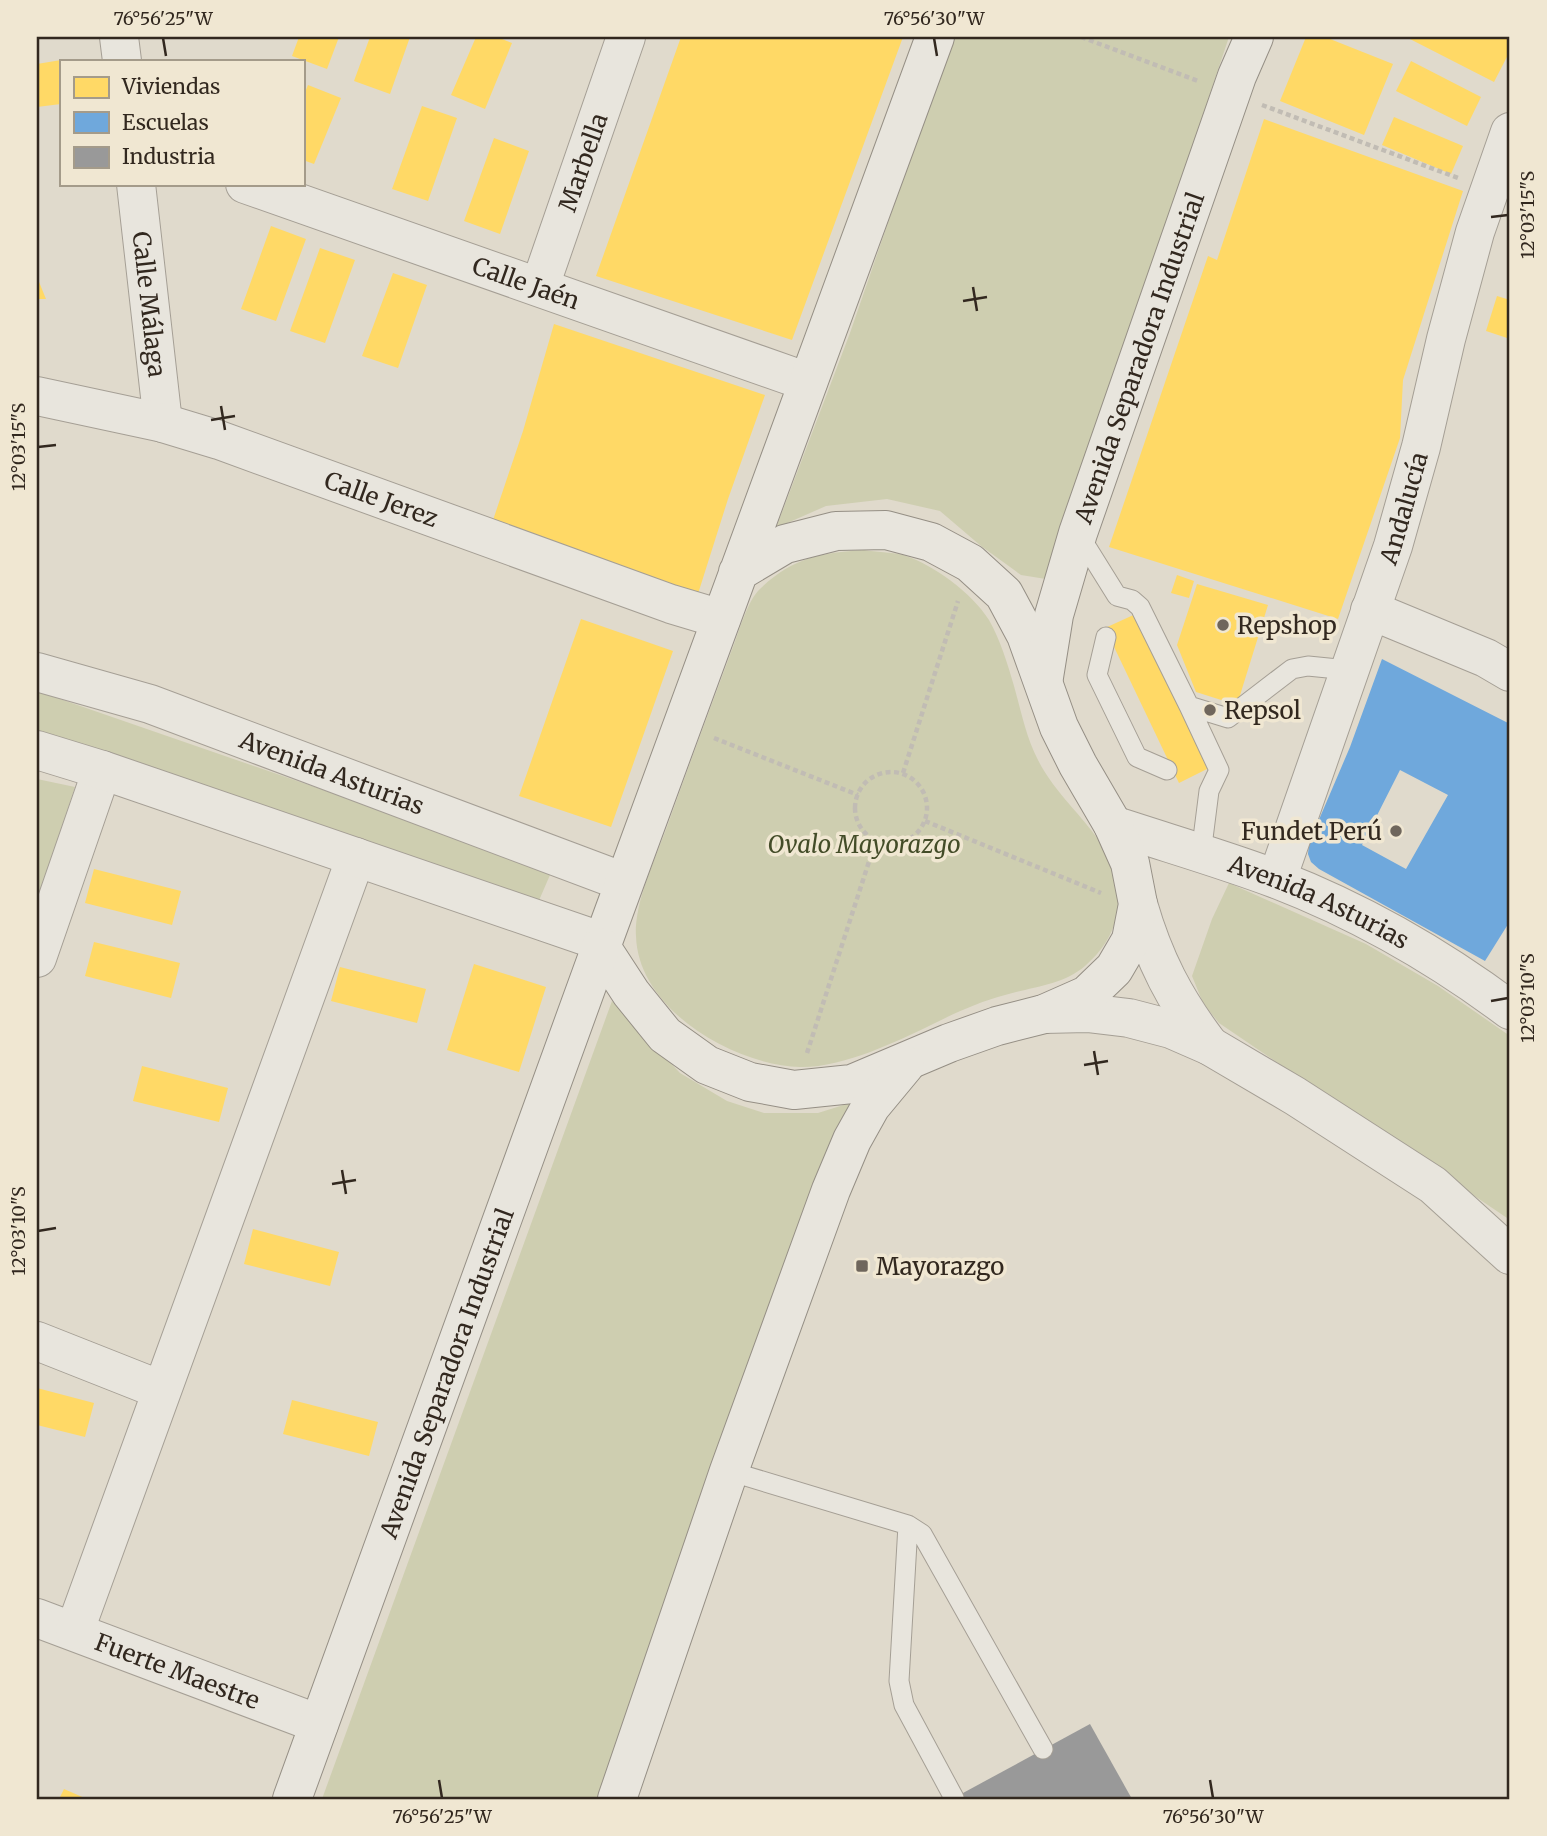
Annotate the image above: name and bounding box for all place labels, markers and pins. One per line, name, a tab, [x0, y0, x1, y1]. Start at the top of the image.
place label: Repshop	[1237, 610, 1337, 641]
marker: Repshop	[1215, 617, 1231, 633]
place label: Repsol	[1224, 695, 1301, 726]
marker: Repsol	[1202, 702, 1218, 718]
place label: Fundet Perú	[1241, 816, 1382, 847]
marker: Fundet Perú	[1388, 823, 1404, 839]
place label: Mayorazgo	[876, 1251, 1004, 1282]
marker: Mayorazgo	[854, 1258, 870, 1274]

